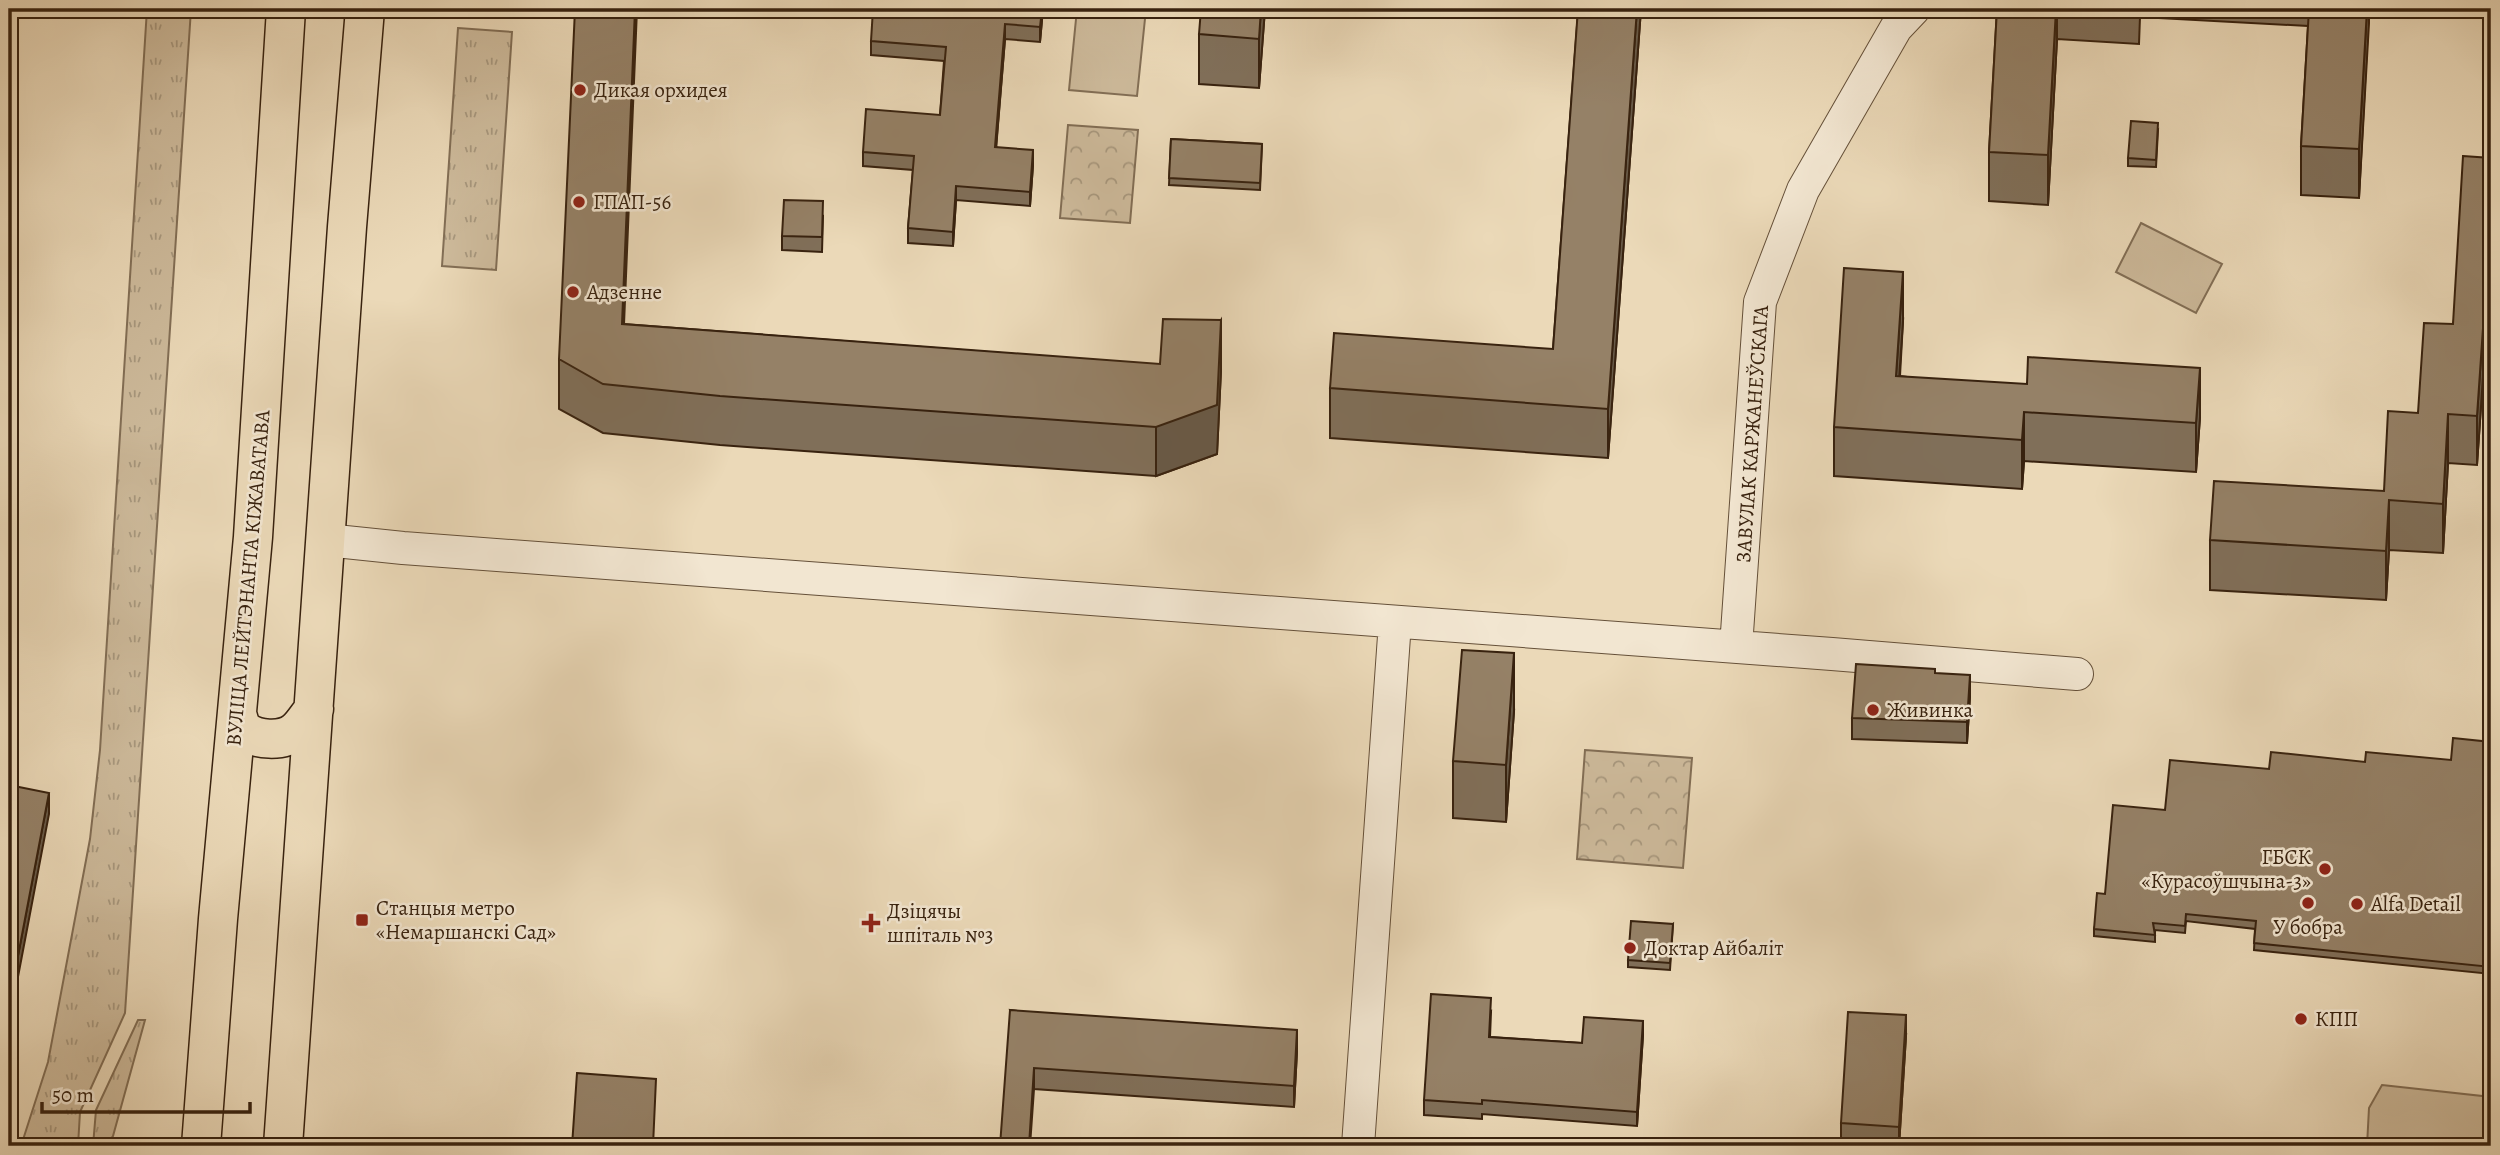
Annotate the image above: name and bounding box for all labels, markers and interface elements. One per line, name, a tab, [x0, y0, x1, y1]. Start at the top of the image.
place label: Дикая орхидея	[594, 76, 728, 104]
marker: Дикая орхидея	[572, 82, 588, 98]
place label: ГПАП-56	[593, 188, 672, 216]
marker: ГПАП-56	[571, 194, 587, 210]
place label: Адзенне	[586, 278, 662, 306]
marker: Адзенне	[565, 284, 581, 300]
street label: ЗАВУЛАК КАРЖАНЕЎСКАГА	[1729, 304, 1775, 564]
street label: ВУЛІЦА ЛЕЙТЭНАНТА КІЖАВАТАВА	[219, 408, 277, 747]
place label: Живинка	[1887, 696, 1973, 724]
marker: Живинка	[1865, 702, 1881, 718]
place label: ГБСК «Курасоўшчына-3»	[2142, 843, 2312, 895]
marker: ГБСК «Курасоўшчына-3»	[2317, 861, 2333, 877]
place label: Alfa Detail	[2370, 890, 2461, 918]
place label: Станцыя метро «Немаршанскі Сад»	[376, 894, 556, 946]
marker: У бобра	[2300, 895, 2316, 911]
marker: Alfa Detail	[2349, 896, 2365, 912]
place label: Дзіцячы шпіталь №3	[887, 897, 994, 949]
marker: Станцыя метро «Немаршанскі Сад»	[354, 912, 370, 928]
marker: Дзіцячы шпіталь №3	[861, 913, 881, 933]
place label: У бобра	[2273, 913, 2343, 941]
place label: Доктар Айбаліт	[1644, 934, 1784, 962]
marker: Доктар Айбаліт	[1622, 940, 1638, 956]
place label: КПП	[2315, 1005, 2358, 1033]
marker: КПП	[2293, 1011, 2309, 1027]
scale bar	[42, 1071, 250, 1115]
text: 50 m	[52, 1081, 94, 1109]

